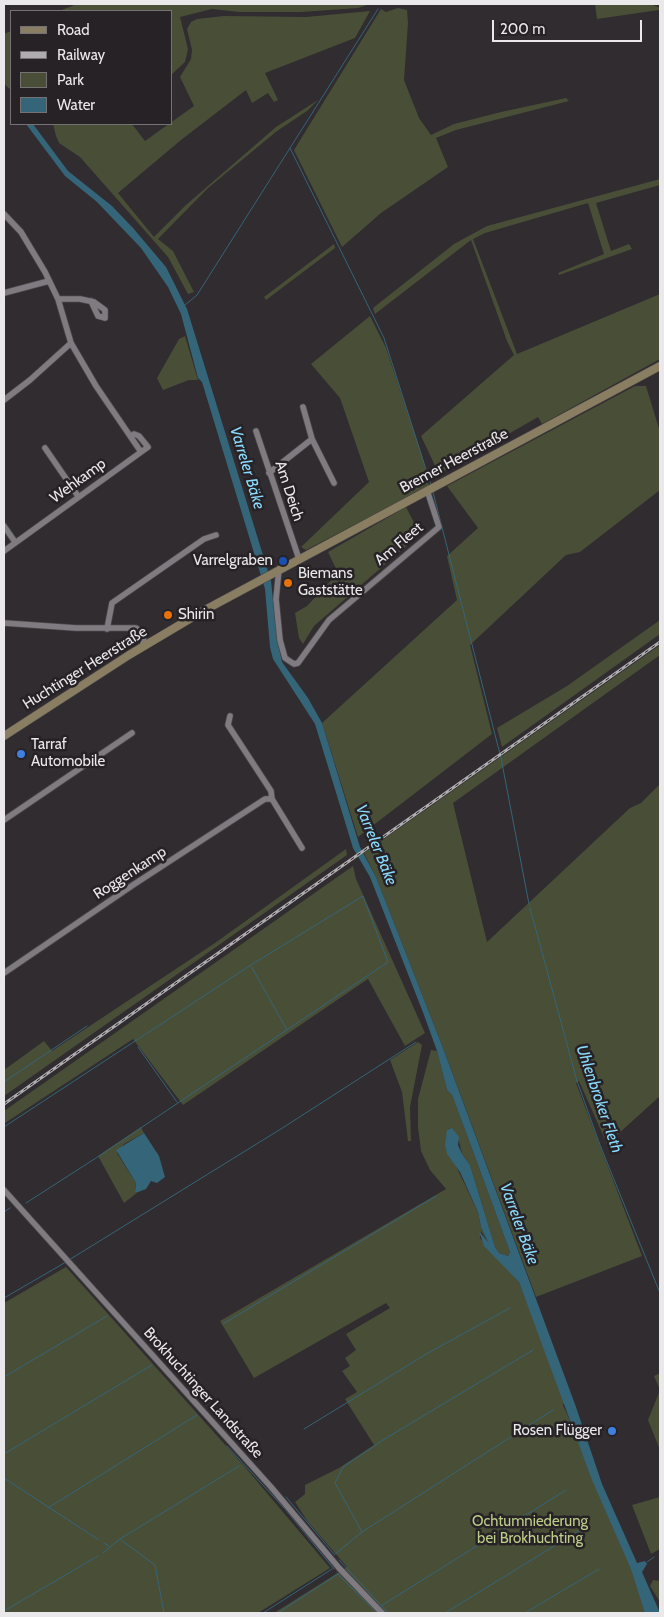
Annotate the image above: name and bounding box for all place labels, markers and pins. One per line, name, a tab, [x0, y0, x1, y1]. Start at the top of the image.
place label: Varrelgraben	[193, 552, 273, 570]
marker: Varrelgraben	[277, 555, 289, 567]
place label: Biemans Gaststätte	[298, 565, 363, 600]
marker: Biemans Gaststätte	[282, 577, 294, 589]
place label: Shirin	[178, 606, 214, 624]
marker: Shirin	[162, 609, 174, 621]
place label: Tarraf Automobile	[31, 736, 105, 771]
marker: Tarraf Automobile	[15, 748, 27, 760]
place label: Rosen Flügger	[513, 1422, 602, 1440]
marker: Rosen Flügger	[606, 1425, 618, 1437]

